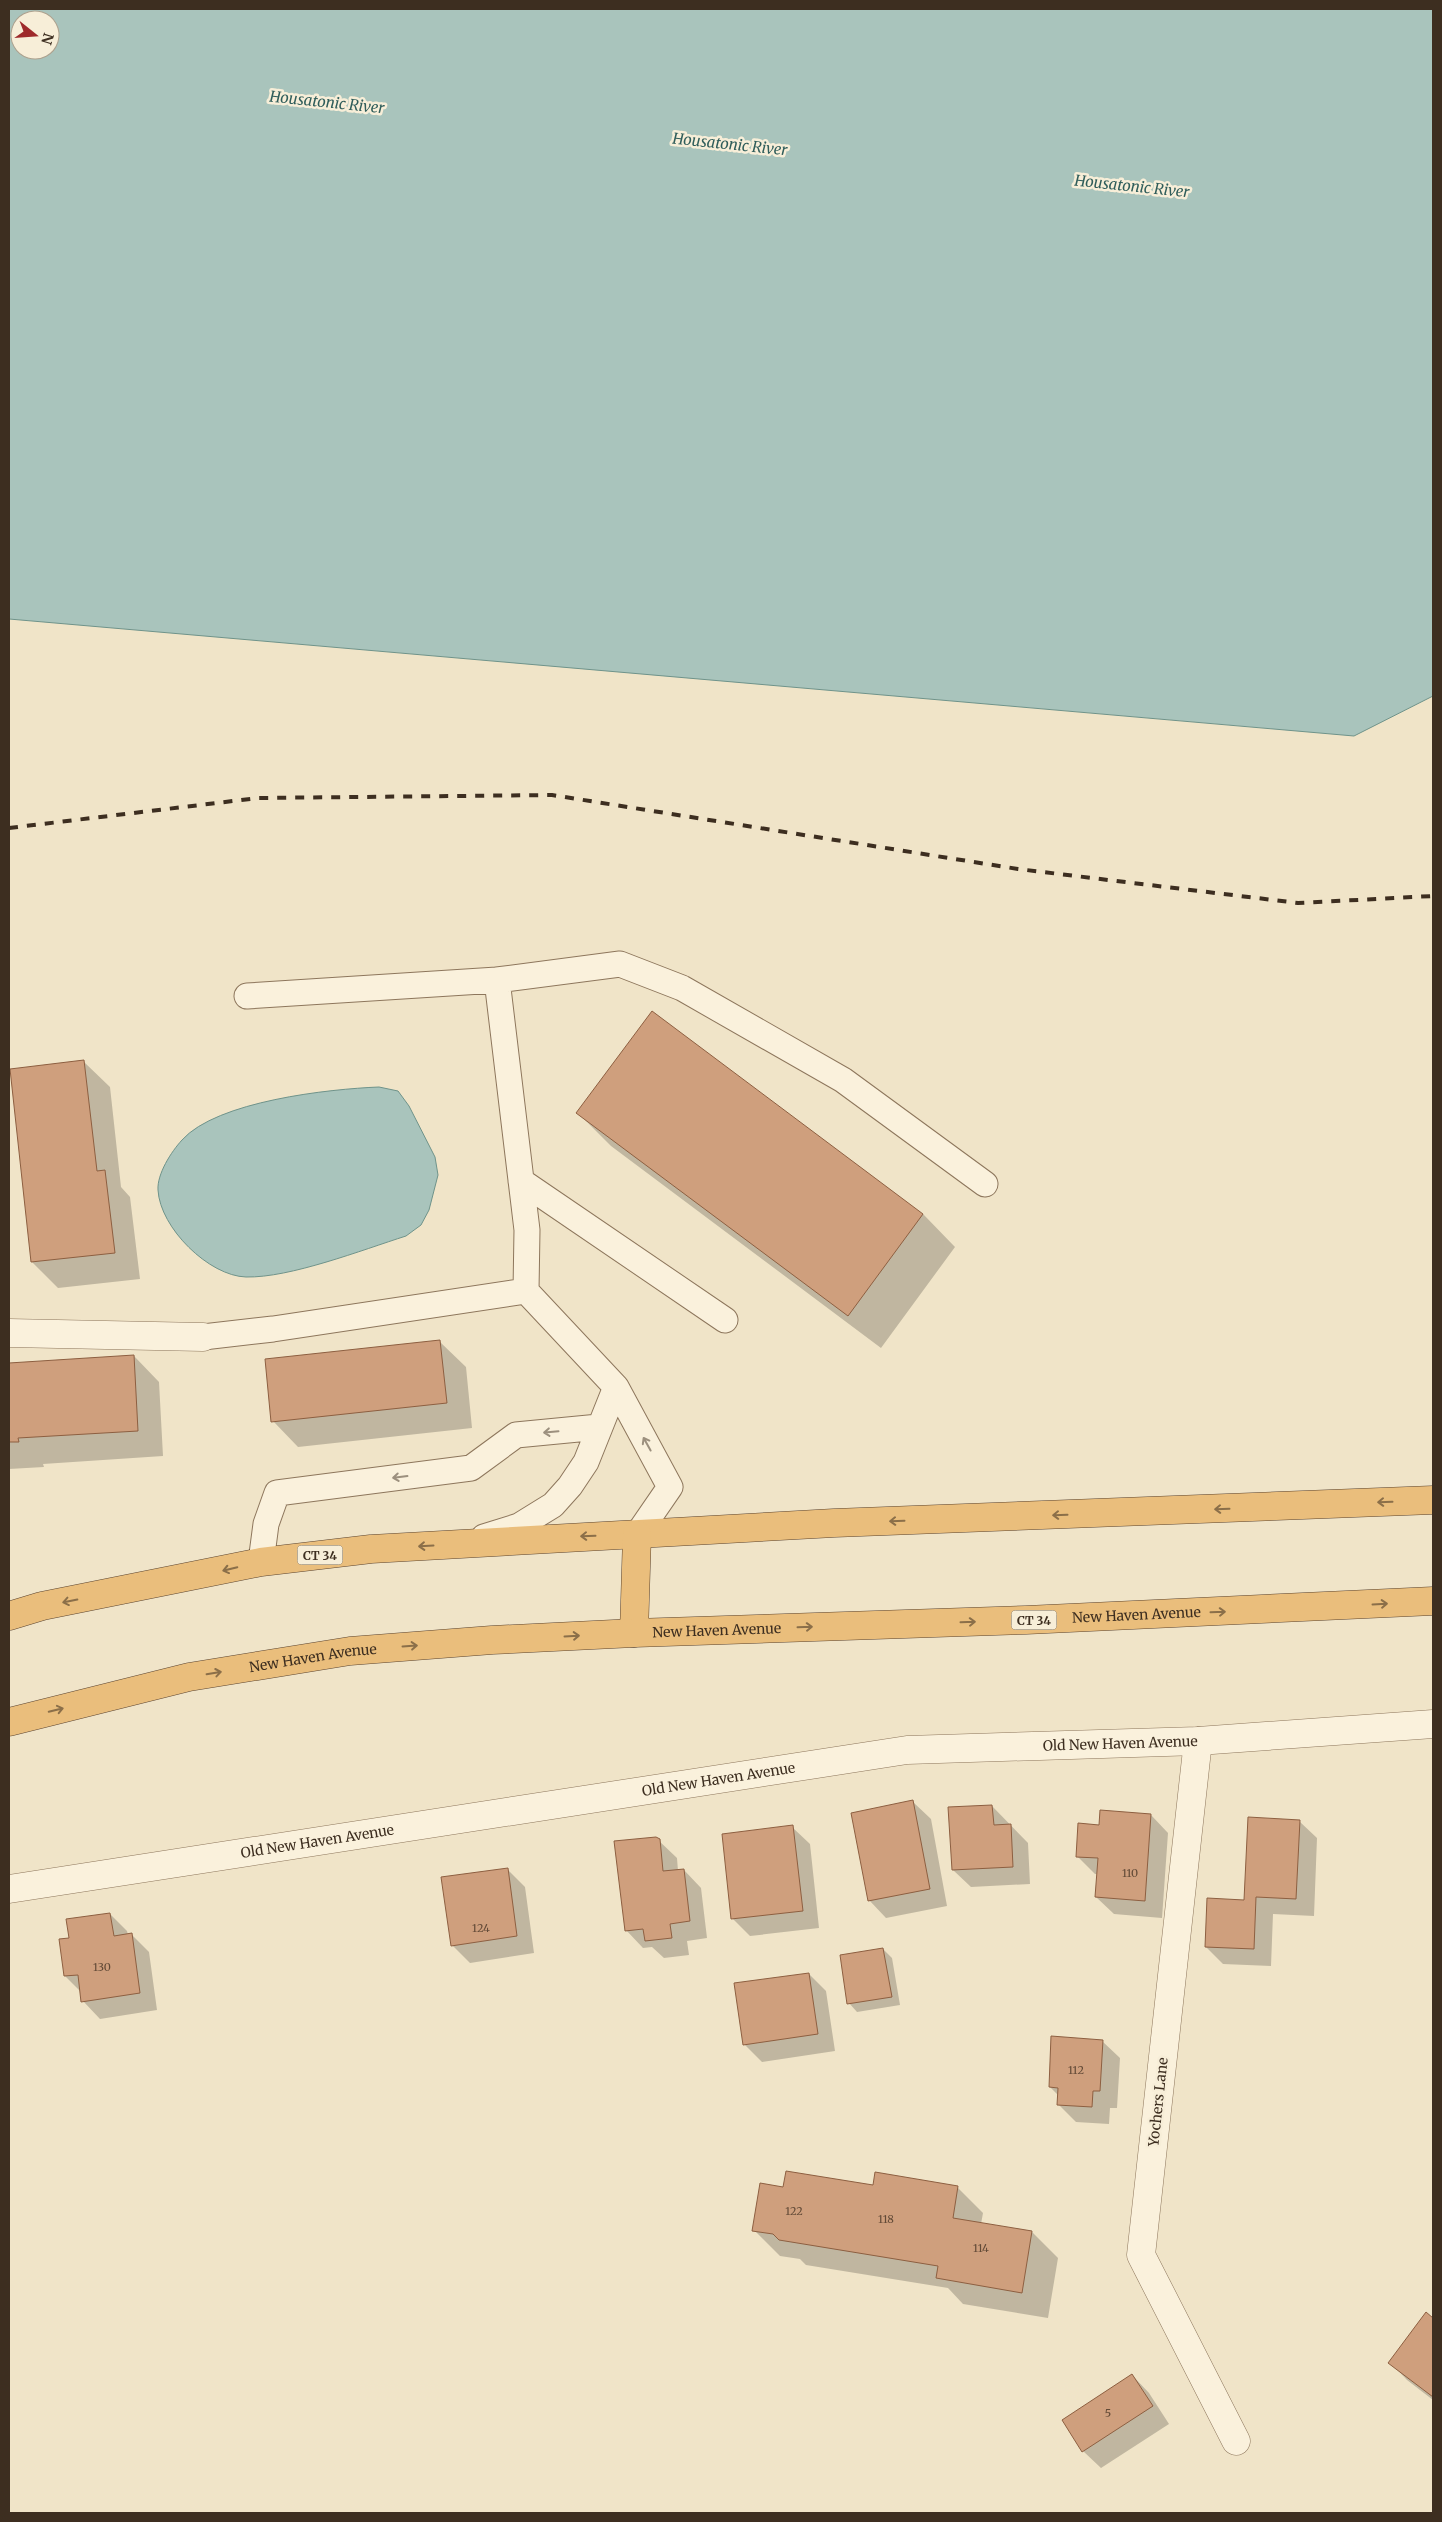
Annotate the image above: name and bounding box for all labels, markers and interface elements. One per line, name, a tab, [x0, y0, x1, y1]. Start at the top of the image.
north arrow	[10, 10, 60, 60]
text: N	[37, 31, 58, 47]
water label: Housatonic River	[268, 86, 386, 118]
water label: Housatonic River	[671, 128, 789, 160]
water label: Housatonic River	[1073, 170, 1191, 202]
one-way arrow	[543, 1427, 559, 1436]
one-way arrow	[642, 1437, 651, 1452]
one-way arrow	[392, 1472, 408, 1482]
one-way arrow	[1377, 1498, 1393, 1507]
one-way arrow	[1214, 1504, 1230, 1513]
one-way arrow	[1052, 1510, 1068, 1520]
one-way arrow	[890, 1516, 906, 1525]
one-way arrow	[580, 1532, 596, 1541]
one-way arrow	[418, 1542, 434, 1551]
road number: CT 34	[298, 1546, 342, 1564]
one-way arrow	[222, 1565, 238, 1574]
one-way arrow	[63, 1596, 79, 1606]
one-way arrow	[1372, 1600, 1388, 1609]
street label: New Haven Avenue	[1072, 1603, 1201, 1627]
one-way arrow	[1209, 1608, 1225, 1617]
road number: CT 34	[1012, 1610, 1056, 1630]
one-way arrow	[960, 1617, 976, 1626]
street label: New Haven Avenue	[652, 1619, 781, 1641]
one-way arrow	[797, 1622, 813, 1631]
one-way arrow	[564, 1631, 580, 1641]
street label: New Haven Avenue	[248, 1640, 377, 1676]
one-way arrow	[401, 1641, 417, 1651]
one-way arrow	[206, 1667, 222, 1677]
one-way arrow	[48, 1705, 64, 1714]
street label: Old New Haven Avenue	[1043, 1732, 1198, 1755]
street label: Old New Haven Avenue	[641, 1758, 796, 1800]
street label: Old New Haven Avenue	[239, 1821, 395, 1862]
house number: 110	[1122, 1866, 1138, 1880]
house number: 124	[472, 1921, 490, 1935]
house number: 130	[93, 1960, 111, 1974]
street label: Yochers Lane	[1144, 2057, 1172, 2148]
house number: 112	[1068, 2063, 1084, 2077]
house number: 122	[785, 2204, 803, 2218]
house number: 118	[878, 2212, 894, 2226]
house number: 114	[973, 2241, 989, 2255]
house number: 5	[1105, 2406, 1111, 2420]

